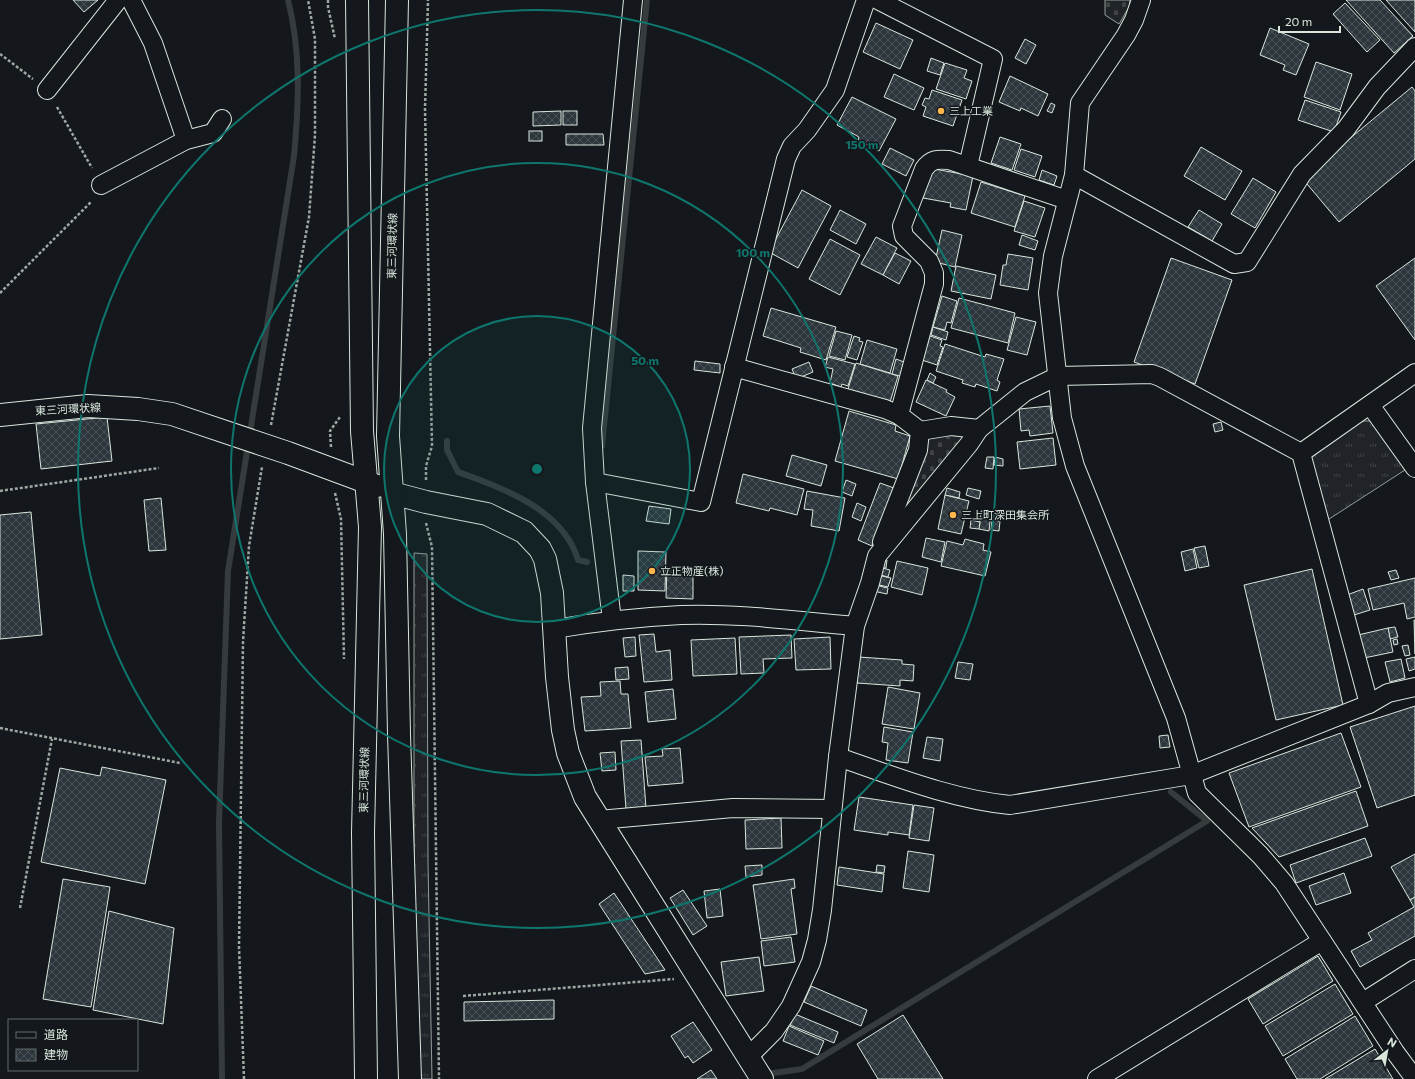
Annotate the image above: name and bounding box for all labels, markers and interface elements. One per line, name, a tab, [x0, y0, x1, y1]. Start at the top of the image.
scale bar	[1279, 8, 1340, 34]
text: 20 m	[1285, 14, 1312, 28]
place label: 三上工業	[949, 104, 993, 117]
marker: 三上工業	[936, 106, 946, 116]
text: 150 m	[845, 137, 879, 151]
street label: 東三河環状線	[384, 213, 399, 279]
text: 100 m	[736, 245, 770, 259]
text: 50 m	[631, 353, 659, 367]
street label: 東三河環状線	[35, 400, 101, 417]
centre of rings	[530, 462, 544, 476]
place label: 三上町深田集会所	[961, 508, 1050, 521]
marker: 三上町深田集会所	[948, 510, 958, 520]
place label: 立正物産(株)	[660, 564, 723, 577]
marker: 立正物産(株)	[647, 566, 657, 576]
street label: 東三河環状線	[356, 747, 371, 813]
legend	[8, 1019, 138, 1071]
text: 道路	[44, 1027, 68, 1041]
north arrow	[1367, 1031, 1407, 1071]
text: N	[1386, 1034, 1399, 1050]
text: 建物	[44, 1047, 68, 1061]

